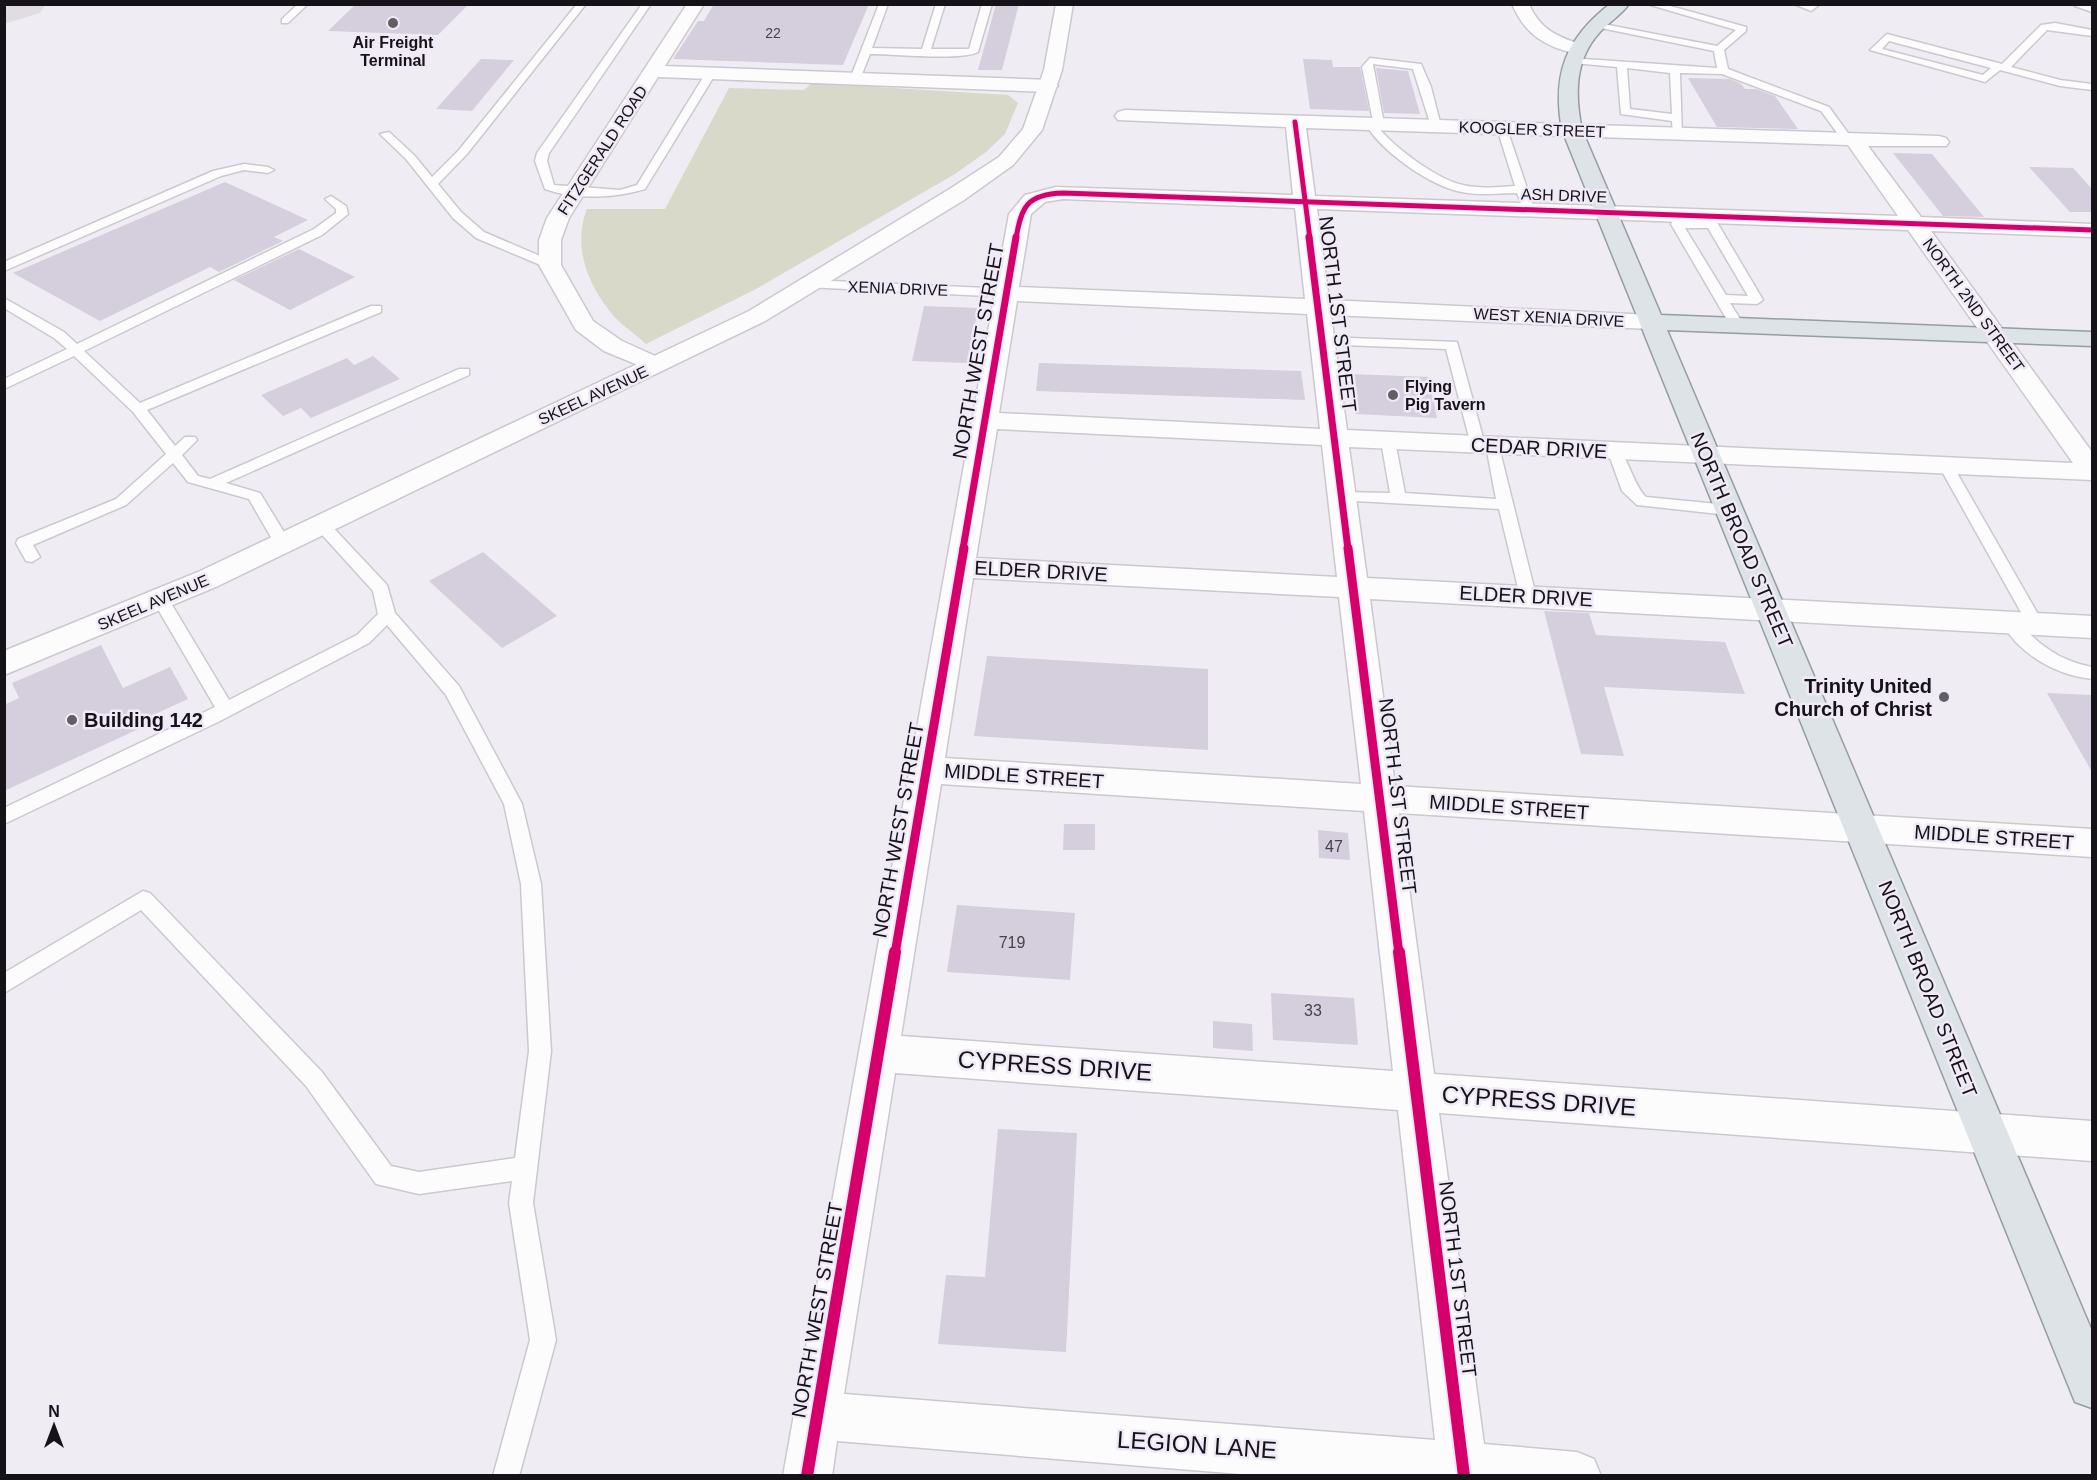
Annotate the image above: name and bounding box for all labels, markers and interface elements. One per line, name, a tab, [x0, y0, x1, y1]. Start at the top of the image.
marker: Air Freight Terminal	[386, 16, 400, 30]
house number: 22	[765, 25, 781, 41]
place label: Air Freight Terminal	[353, 34, 434, 69]
street label: FITZGERALD ROAD	[554, 83, 650, 218]
street label: KOOGLER STREET	[1458, 118, 1606, 141]
street label: ASH DRIVE	[1521, 185, 1607, 205]
street label: NORTH 1ST STREET	[1315, 215, 1361, 413]
street label: NORTH 2ND STREET	[1920, 235, 2028, 375]
street label: NORTH WEST STREET	[948, 242, 1008, 460]
street label: XENIA DRIVE	[847, 278, 948, 299]
street label: WEST XENIA DRIVE	[1473, 305, 1625, 330]
street label: SKEEL AVENUE	[536, 363, 651, 428]
place label: Flying Pig Tavern	[1405, 378, 1486, 413]
marker: Flying Pig Tavern	[1386, 388, 1400, 402]
street label: NORTH BROAD STREET	[1687, 429, 1797, 651]
street label: CEDAR DRIVE	[1470, 433, 1608, 463]
street label: ELDER DRIVE	[974, 557, 1108, 585]
street label: SKEEL AVENUE	[95, 571, 211, 634]
street label: ELDER DRIVE	[1459, 582, 1593, 610]
place label: Trinity United Church of Christ	[1774, 675, 1932, 720]
marker: Trinity United Church of Christ	[1937, 690, 1951, 704]
street label: NORTH 1ST STREET	[1375, 697, 1421, 895]
place label: Building 142	[84, 709, 203, 731]
marker: Building 142	[65, 713, 79, 727]
street label: NORTH WEST STREET	[868, 721, 928, 939]
street label: MIDDLE STREET	[943, 759, 1105, 793]
street label: MIDDLE STREET	[1428, 790, 1590, 824]
street label: MIDDLE STREET	[1913, 820, 2075, 854]
house number: 47	[1325, 838, 1343, 855]
street label: NORTH BROAD STREET	[1874, 877, 1982, 1101]
house number: 719	[999, 934, 1025, 951]
house number: 33	[1304, 1002, 1322, 1019]
street label: CYPRESS DRIVE	[957, 1045, 1153, 1086]
street label: CYPRESS DRIVE	[1441, 1080, 1637, 1121]
street label: NORTH 1ST STREET	[1435, 1180, 1481, 1378]
street label: NORTH WEST STREET	[787, 1201, 847, 1419]
north arrow	[24, 1396, 84, 1456]
text: N	[48, 1403, 60, 1420]
street label: LEGION LANE	[1116, 1425, 1278, 1464]

